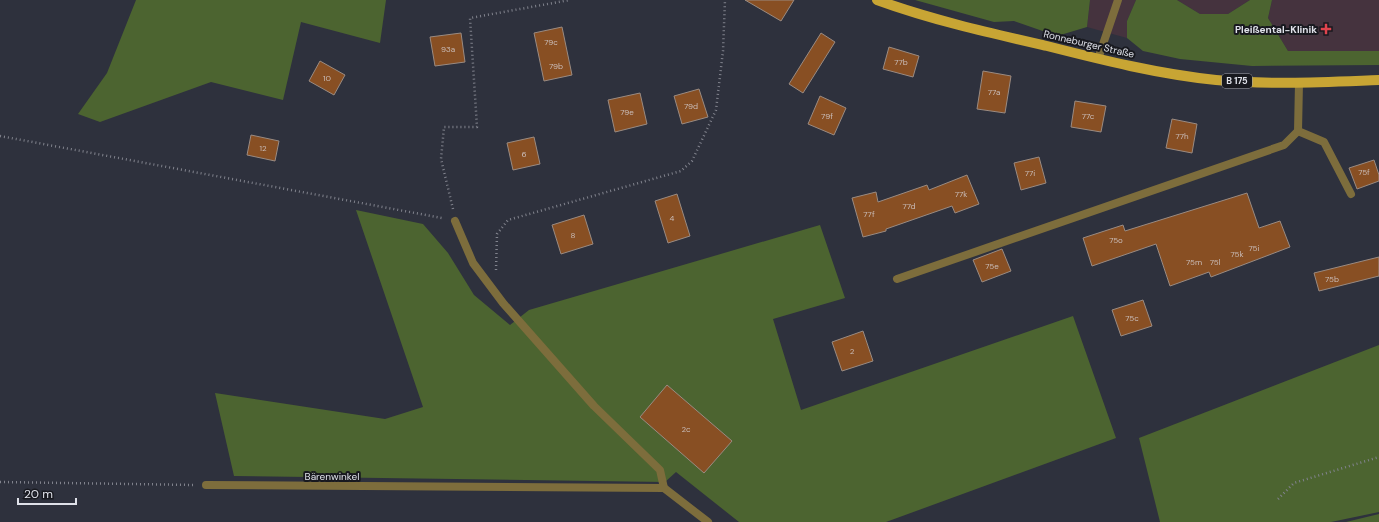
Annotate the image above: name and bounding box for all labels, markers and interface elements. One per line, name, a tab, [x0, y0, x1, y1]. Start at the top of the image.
place label: Pleißental-Klinik	[1235, 23, 1317, 36]
marker: Pleißental-Klinik	[1320, 23, 1332, 35]
street label: Ronneburger Straße	[1042, 27, 1136, 61]
house number: 79c	[544, 37, 558, 47]
house number: 93a	[441, 44, 455, 54]
house number: 77b	[894, 57, 908, 67]
house number: 79b	[549, 61, 563, 71]
house number: 10	[323, 73, 332, 83]
road number: B 175	[1222, 74, 1252, 88]
house number: 77a	[988, 87, 1000, 97]
house number: 79d	[684, 101, 698, 111]
house number: 79e	[620, 107, 634, 117]
house number: 79f	[821, 111, 833, 121]
house number: 77c	[1082, 111, 1095, 121]
house number: 77h	[1175, 131, 1189, 141]
house number: 12	[259, 143, 267, 153]
house number: 6	[521, 149, 527, 159]
house number: 75f	[1358, 167, 1370, 177]
house number: 77i	[1025, 168, 1035, 178]
house number: 77k	[955, 189, 967, 199]
house number: 77d	[902, 201, 916, 211]
house number: 77f	[863, 209, 875, 219]
house number: 4	[670, 213, 675, 223]
house number: 8	[571, 230, 576, 240]
house number: 75o	[1109, 235, 1123, 245]
house number: 75i	[1249, 243, 1259, 253]
house number: 75k	[1231, 249, 1243, 259]
house number: 75m	[1186, 257, 1202, 267]
house number: 75l	[1210, 257, 1221, 267]
house number: 75e	[985, 261, 999, 271]
house number: 75b	[1325, 274, 1339, 284]
house number: 75c	[1125, 313, 1139, 323]
house number: 2	[850, 346, 855, 356]
house number: 2c	[681, 424, 691, 434]
street label: Bärenwinkel	[305, 470, 359, 483]
scale bar	[18, 480, 76, 506]
text: 20 m	[24, 486, 53, 502]

